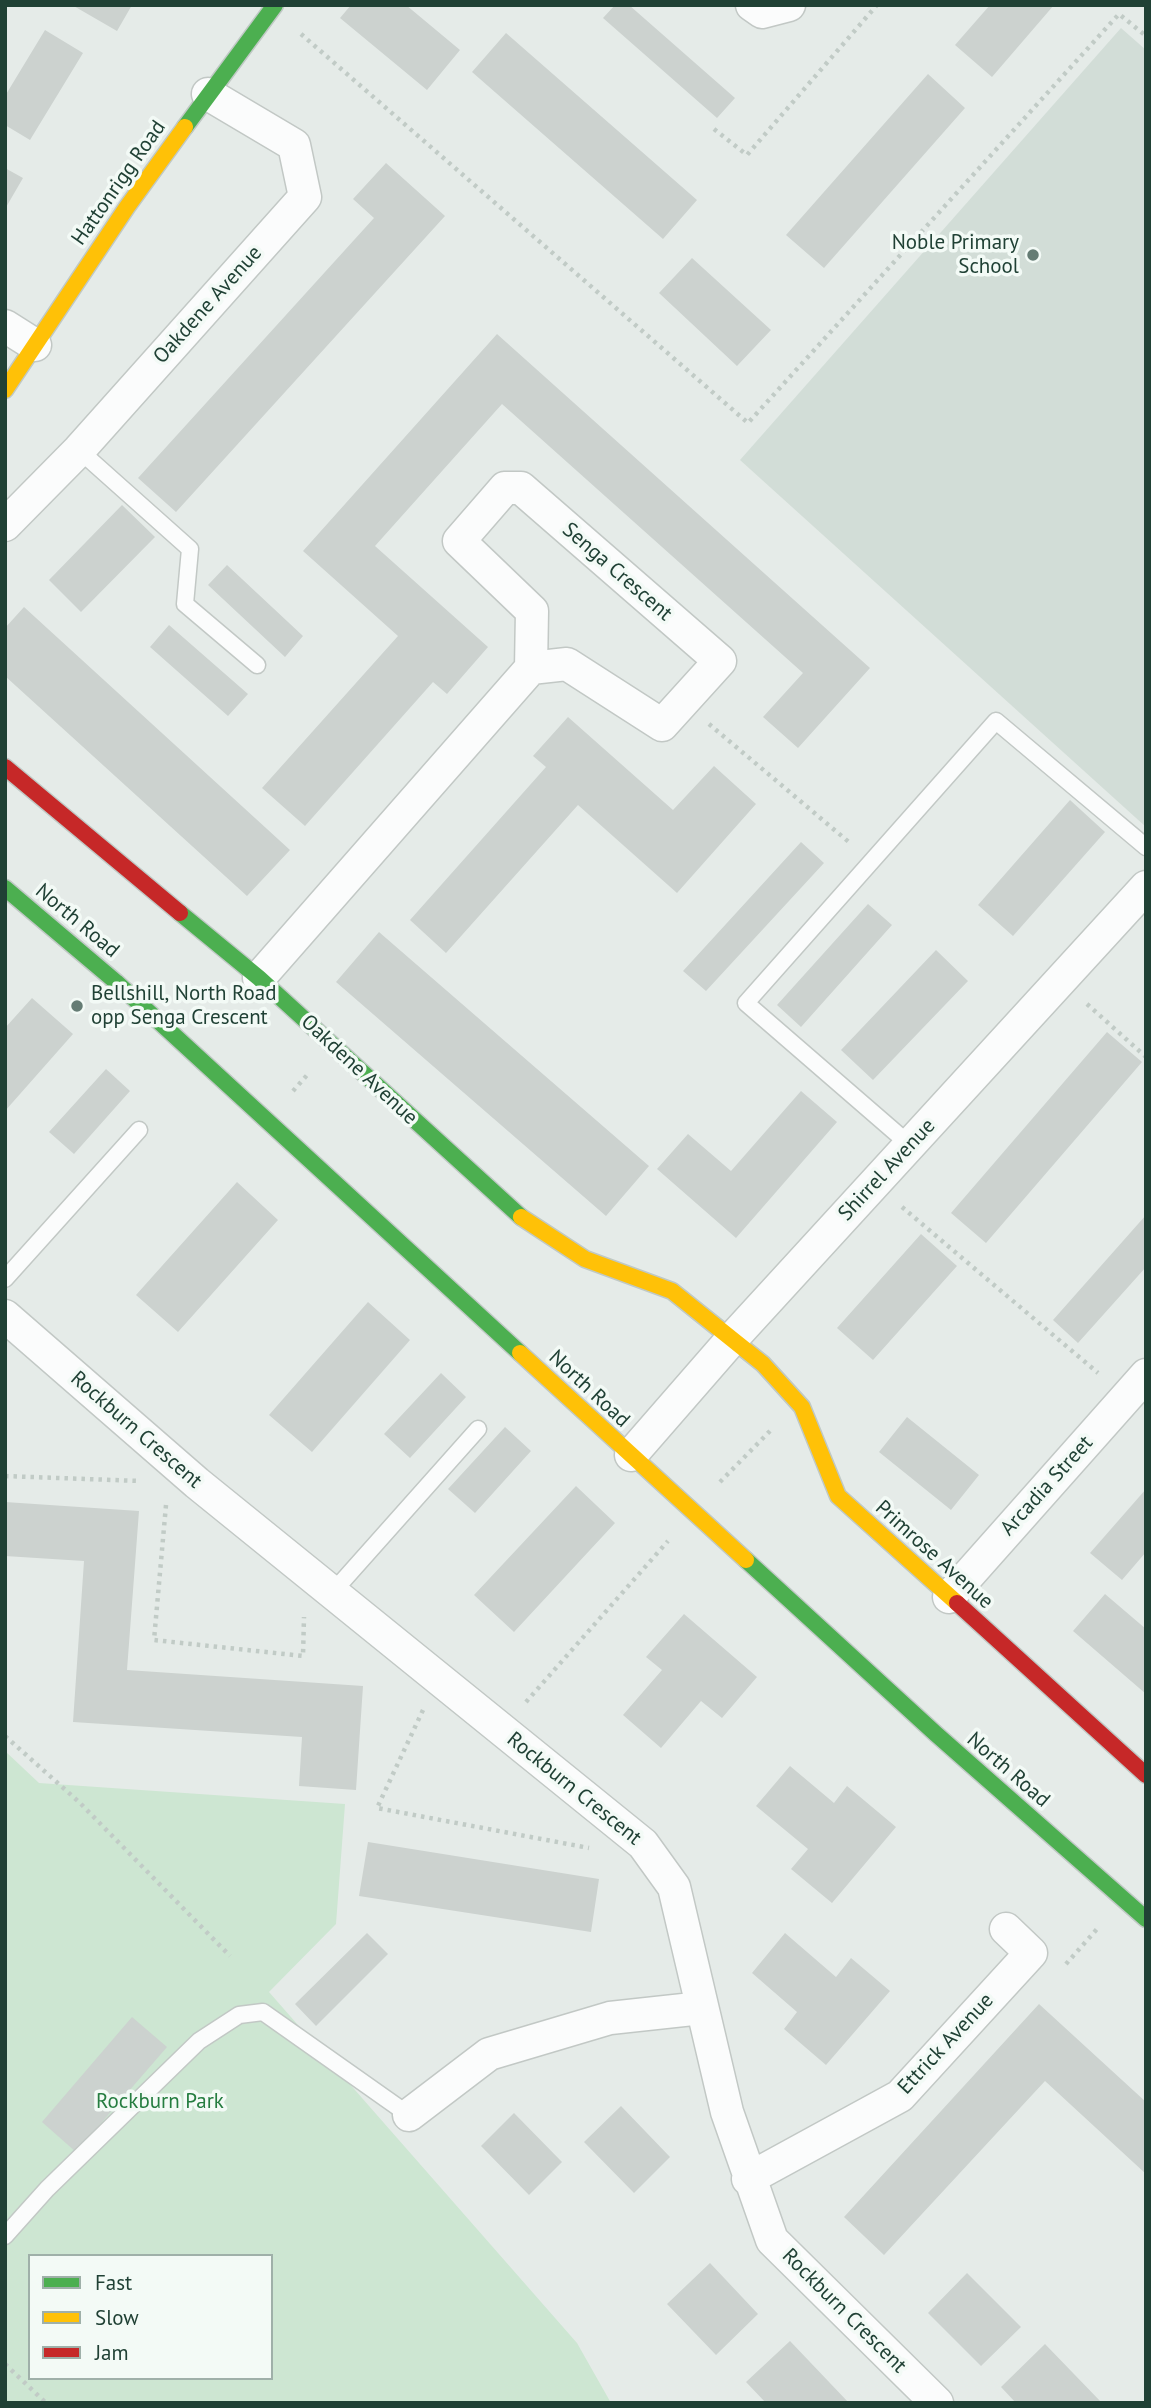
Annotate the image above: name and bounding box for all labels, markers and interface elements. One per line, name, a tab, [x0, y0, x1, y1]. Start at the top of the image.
street label: Hattonrigg Road	[67, 116, 171, 250]
place label: Noble Primary School	[892, 230, 1019, 280]
street label: Oakdene Avenue	[148, 241, 268, 369]
marker: Noble Primary School	[1025, 247, 1041, 263]
street label: Senga Crescent	[557, 518, 677, 626]
street label: North Road	[30, 879, 124, 963]
place label: Bellshill, North Road opp Senga Crescent	[91, 981, 277, 1031]
marker: Bellshill, North Road opp Senga Crescent	[69, 998, 85, 1014]
street label: Oakdene Avenue	[296, 1010, 422, 1130]
street label: Shirrel Avenue	[833, 1114, 941, 1226]
street label: North Road	[543, 1345, 635, 1433]
street label: Rockburn Crescent	[65, 1366, 207, 1494]
street label: Arcadia Street	[996, 1431, 1098, 1541]
street label: Primrose Avenue	[870, 1495, 998, 1615]
street label: Rockburn Crescent	[502, 1727, 646, 1851]
street label: North Road	[961, 1727, 1055, 1813]
street label: Ettrick Avenue	[893, 1988, 999, 2100]
park label: Rockburn Park	[96, 2089, 224, 2115]
street label: Rockburn Crescent	[777, 2244, 911, 2378]
legend	[28, 2254, 273, 2380]
text: Fast	[95, 2269, 132, 2296]
text: Slow	[95, 2304, 139, 2331]
text: Jam	[95, 2339, 129, 2366]

